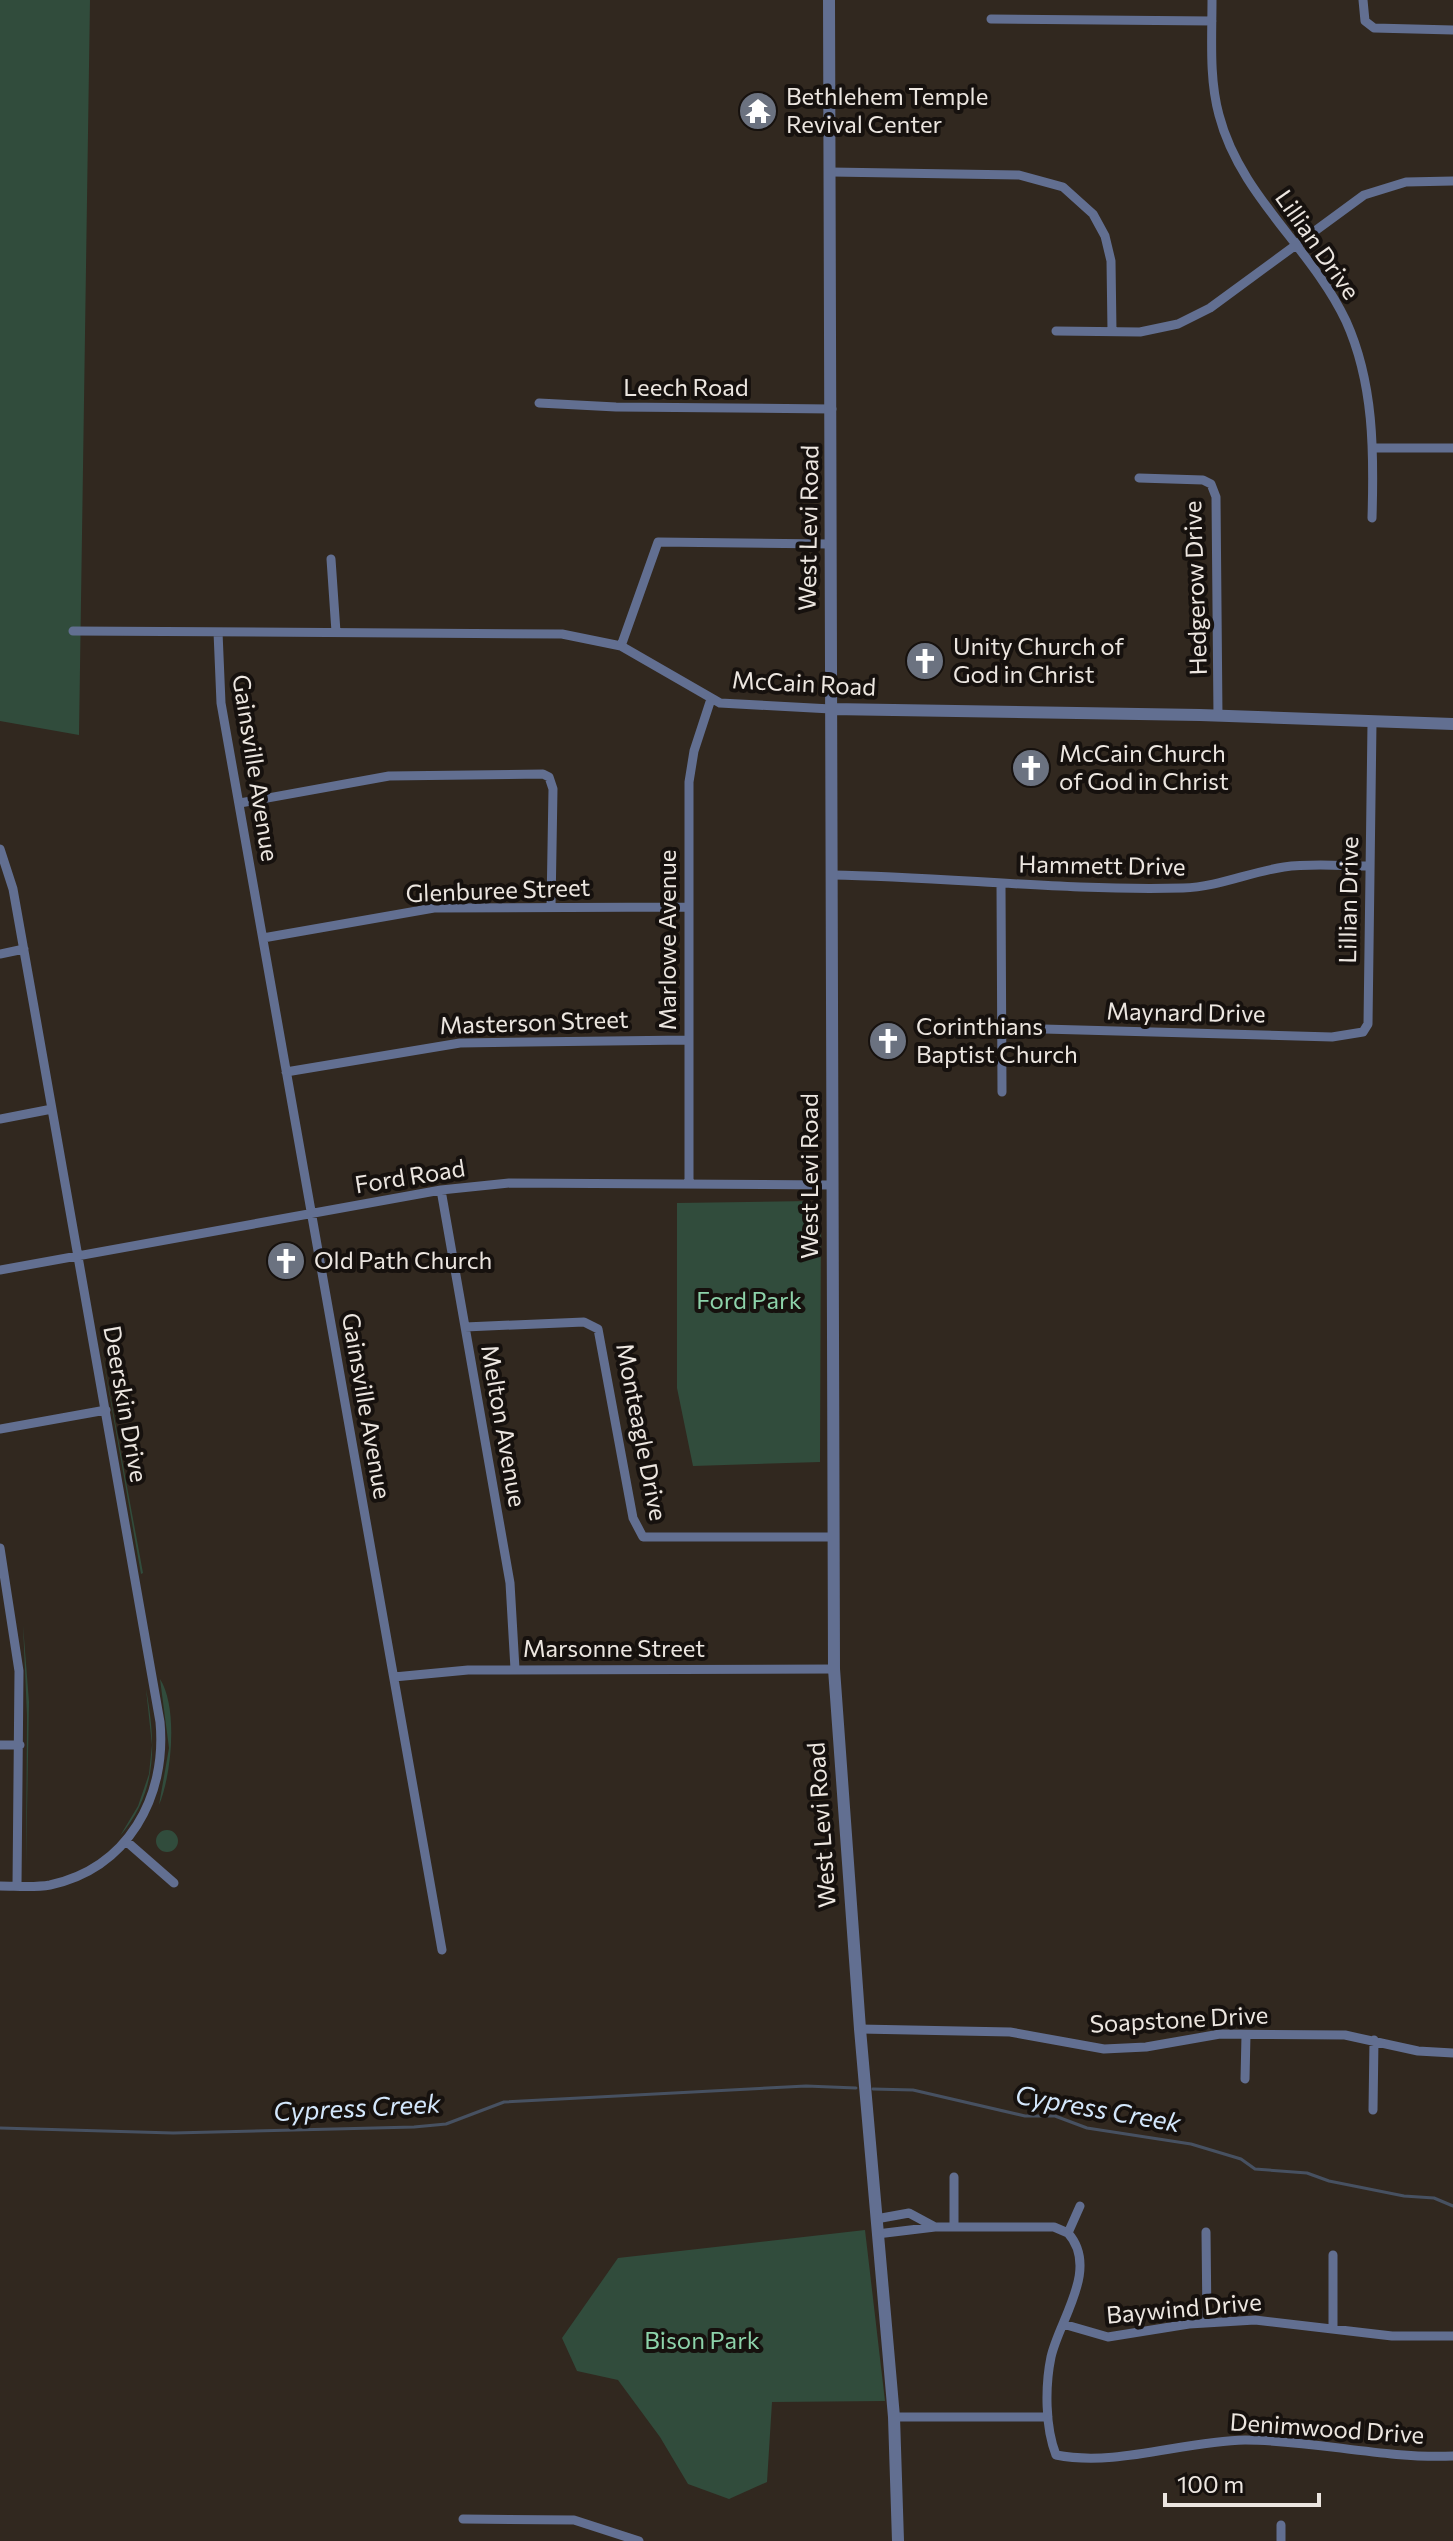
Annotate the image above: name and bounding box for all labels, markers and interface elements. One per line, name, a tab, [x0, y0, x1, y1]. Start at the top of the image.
place label: Bethlehem Temple Revival Center	[786, 81, 988, 138]
temple icon: Bethlehem Temple Revival Center	[737, 90, 779, 132]
street label: Lillian Drive	[1270, 184, 1367, 305]
street label: Leech Road	[623, 372, 749, 401]
street label: West Levi Road	[792, 445, 823, 611]
street label: Hedgerow Drive	[1177, 500, 1212, 676]
place label: Unity Church of God in Christ	[953, 631, 1124, 688]
church icon: Unity Church of God in Christ	[904, 640, 946, 682]
street label: McCain Road	[731, 664, 877, 701]
street label: Gainsville Avenue	[227, 672, 286, 863]
place label: McCain Church of God in Christ	[1059, 738, 1229, 795]
church icon: McCain Church of God in Christ	[1010, 747, 1052, 789]
street label: Lillian Drive	[1332, 836, 1363, 964]
street label: Hammett Drive	[1018, 849, 1186, 880]
street label: Marlowe Avenue	[652, 850, 681, 1030]
street label: Glenburee Street	[405, 872, 591, 907]
street label: Maynard Drive	[1106, 996, 1266, 1027]
street label: Masterson Street	[439, 1004, 629, 1039]
place label: Corinthians Baptist Church	[916, 1011, 1078, 1068]
church icon: Corinthians Baptist Church	[867, 1020, 909, 1062]
street label: West Levi Road	[794, 1093, 823, 1259]
street label: Ford Road	[353, 1152, 467, 1199]
church icon: Old Path Church	[265, 1240, 307, 1282]
place label: Old Path Church	[314, 1245, 492, 1274]
park label: Ford Park	[696, 1285, 802, 1314]
street label: Gainsville Avenue	[337, 1310, 398, 1501]
street label: Deerskin Drive	[98, 1323, 155, 1484]
street label: Monteagle Drive	[611, 1340, 674, 1523]
street label: Melton Avenue	[476, 1342, 533, 1509]
street label: Marsonne Street	[523, 1633, 705, 1662]
street label: West Levi Road	[800, 1741, 841, 1909]
street label: Soapstone Drive	[1089, 1999, 1269, 2038]
water label: Cypress Creek	[1013, 2078, 1184, 2138]
water label: Cypress Creek	[272, 2087, 442, 2126]
street label: Baywind Drive	[1105, 2286, 1263, 2329]
park label: Bison Park	[644, 2325, 760, 2354]
street label: Denimwood Drive	[1229, 2406, 1425, 2449]
scale bar	[1165, 2457, 1319, 2507]
text: 100 m	[1177, 2469, 1244, 2498]

